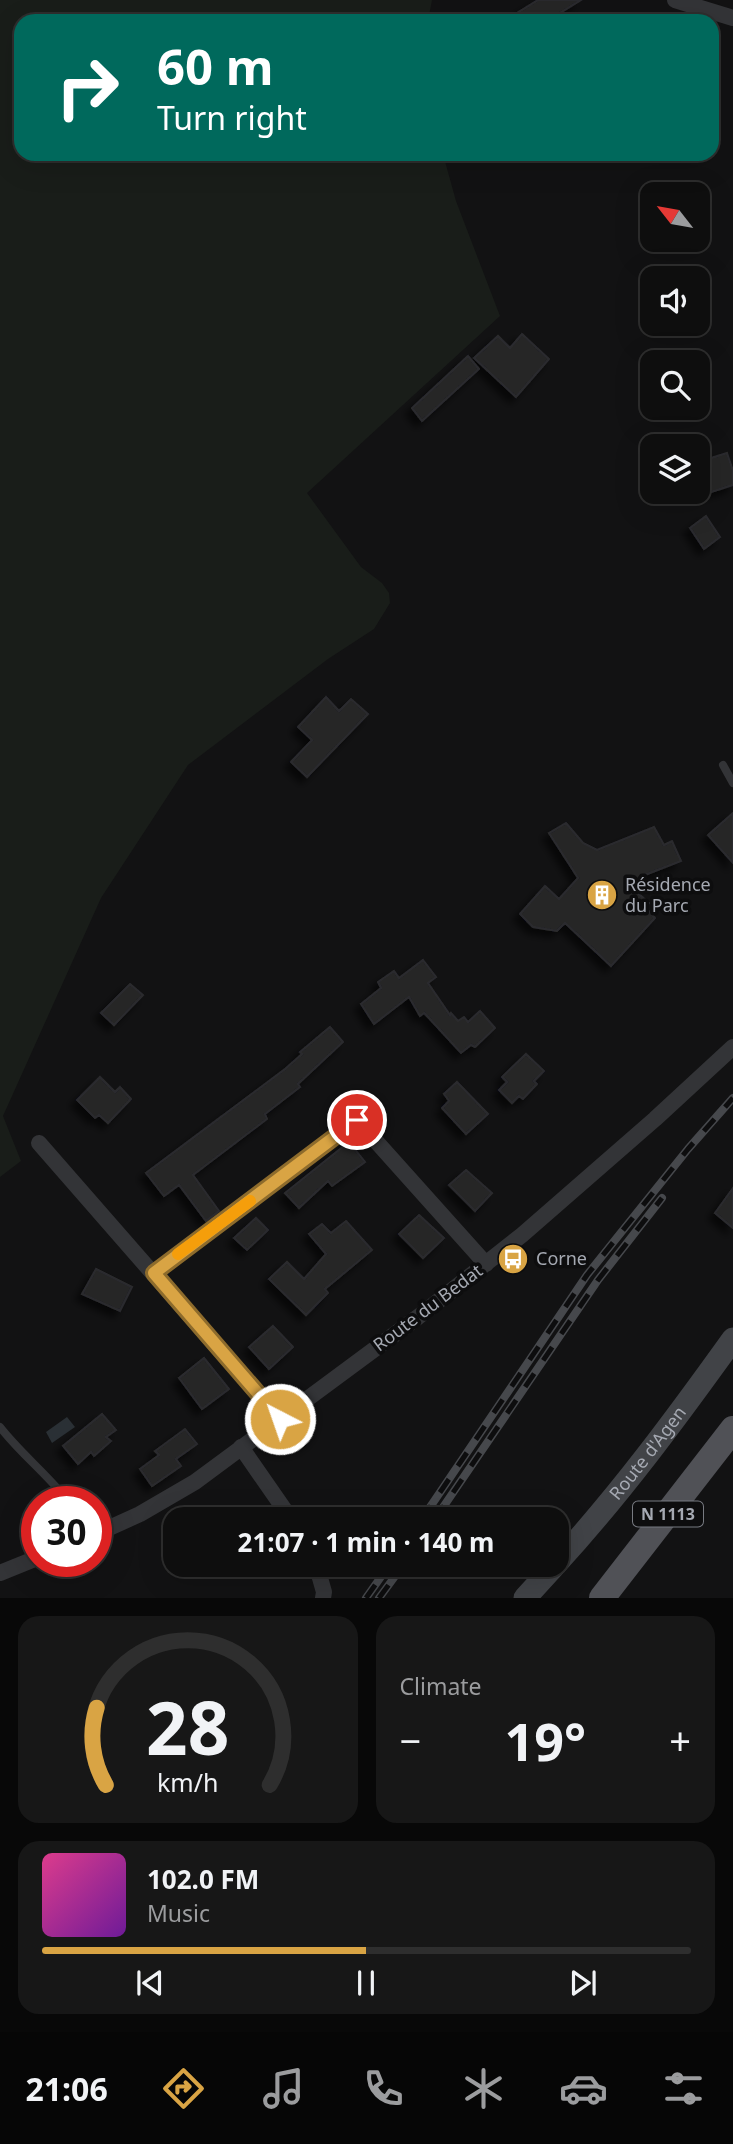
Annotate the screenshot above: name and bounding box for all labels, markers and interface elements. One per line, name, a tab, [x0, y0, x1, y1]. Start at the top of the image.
text: 60 m	[157, 33, 274, 99]
icon: right	[42, 42, 133, 133]
text: Turn right	[157, 96, 307, 139]
north arrow	[640, 182, 710, 252]
map controls	[640, 182, 710, 504]
button: sound	[640, 266, 710, 336]
button: search	[640, 350, 710, 420]
button: layers	[640, 434, 710, 504]
place label: Résidence du Parc	[625, 872, 711, 917]
building icon: Résidence du Parc	[585, 878, 619, 912]
pin	[327, 1090, 387, 1150]
icon: arrive	[338, 1101, 376, 1139]
bus stop icon: Corne	[496, 1242, 530, 1276]
place label: Corne	[536, 1246, 587, 1270]
street label: Route du Bedat	[368, 1258, 487, 1356]
position arrow	[243, 1382, 317, 1456]
street label: Route d'Agen	[603, 1401, 691, 1504]
speed limit sign: 30	[21, 1486, 112, 1577]
road number: N 1113	[633, 1502, 703, 1526]
text: 21:07 · 1 min · 140 m	[238, 1524, 494, 1560]
text: Climate	[400, 1670, 482, 1702]
text: 28	[146, 1678, 229, 1777]
text: 19°	[504, 1705, 586, 1776]
text: −	[400, 1714, 421, 1766]
text: +	[669, 1714, 691, 1766]
text: km/h	[157, 1765, 219, 1799]
text: 102.0 FM	[147, 1861, 259, 1897]
text: Music	[147, 1897, 210, 1929]
icon: previous	[131, 1964, 169, 2002]
icon: pause	[347, 1964, 385, 2002]
icon: next	[564, 1964, 602, 2002]
icon: directions	[159, 2064, 208, 2113]
icon: music	[259, 2064, 308, 2113]
icon: phone	[359, 2064, 408, 2113]
icon: climate	[459, 2064, 508, 2113]
icon: car	[559, 2064, 608, 2113]
icon: filters	[659, 2064, 708, 2113]
text: 21:06	[25, 2067, 108, 2110]

